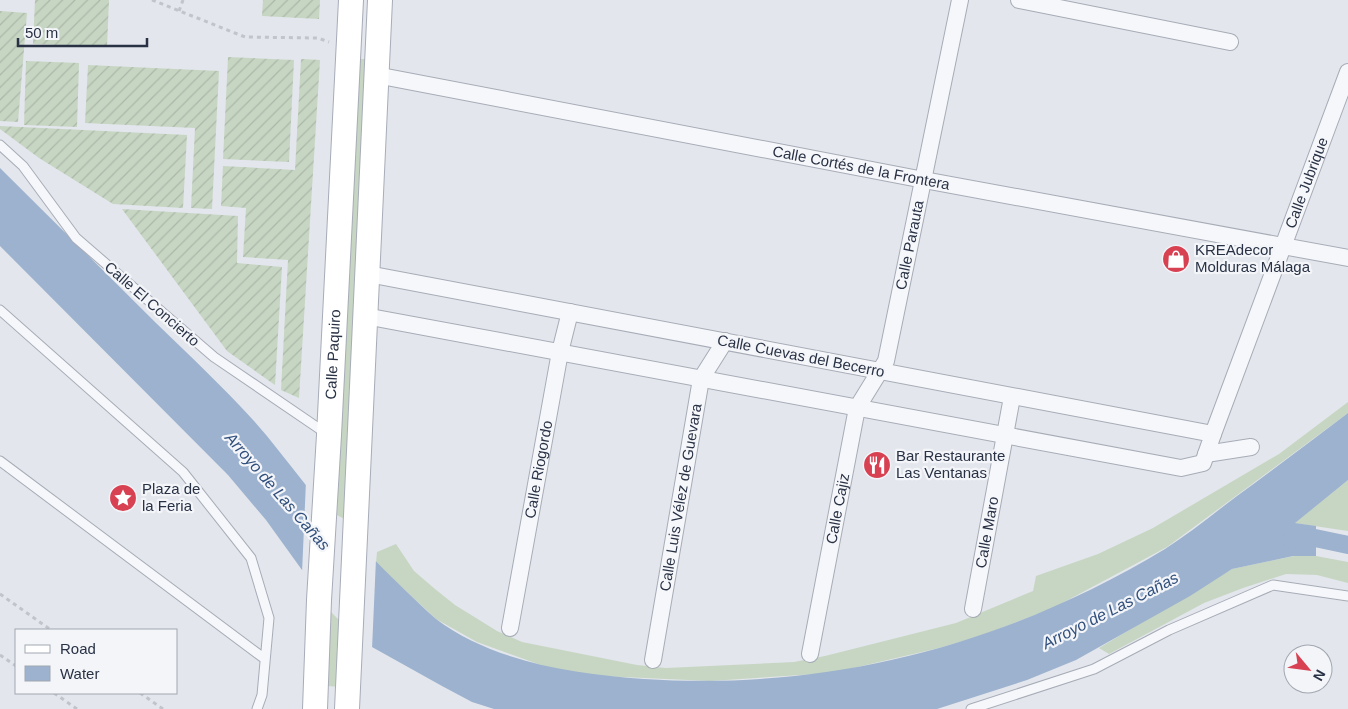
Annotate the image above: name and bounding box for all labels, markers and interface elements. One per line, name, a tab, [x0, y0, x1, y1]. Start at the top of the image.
scale bar	[18, 15, 146, 47]
text: 50 m	[25, 24, 58, 41]
street label: Calle Jubrique	[1281, 135, 1331, 231]
street label: Calle Cortés de la Frontera	[771, 142, 952, 193]
street label: Calle Parauta	[892, 198, 927, 291]
place label: KREAdecor Molduras Málaga	[1195, 241, 1311, 275]
shop icon: KREAdecor Molduras Málaga	[1161, 244, 1191, 274]
street label: Calle El Concierto	[101, 258, 203, 349]
street label: Calle Paquiro	[322, 309, 343, 400]
street label: Calle Cuevas del Becerro	[716, 331, 886, 380]
street label: Calle Luis Vélez de Guevara	[656, 401, 705, 592]
street label: Calle Riogordo	[521, 419, 555, 520]
water label: Arroyo de Las Cañas	[221, 428, 333, 554]
place label: Bar Restaurante Las Ventanas	[896, 447, 1005, 481]
restaurant icon: Bar Restaurante Las Ventanas	[862, 450, 892, 480]
street label: Calle Cajiz	[822, 472, 852, 545]
place label: Plaza de la Feria	[142, 480, 200, 514]
place icon: Plaza de la Feria	[108, 483, 138, 513]
street label: Calle Maro	[972, 495, 1002, 569]
water label: Arroyo de Las Cañas	[1039, 569, 1181, 653]
legend	[15, 629, 178, 694]
text: Road	[60, 640, 96, 657]
north arrow	[1283, 644, 1333, 694]
text: Water	[60, 665, 99, 682]
text: N	[1310, 667, 1329, 684]

